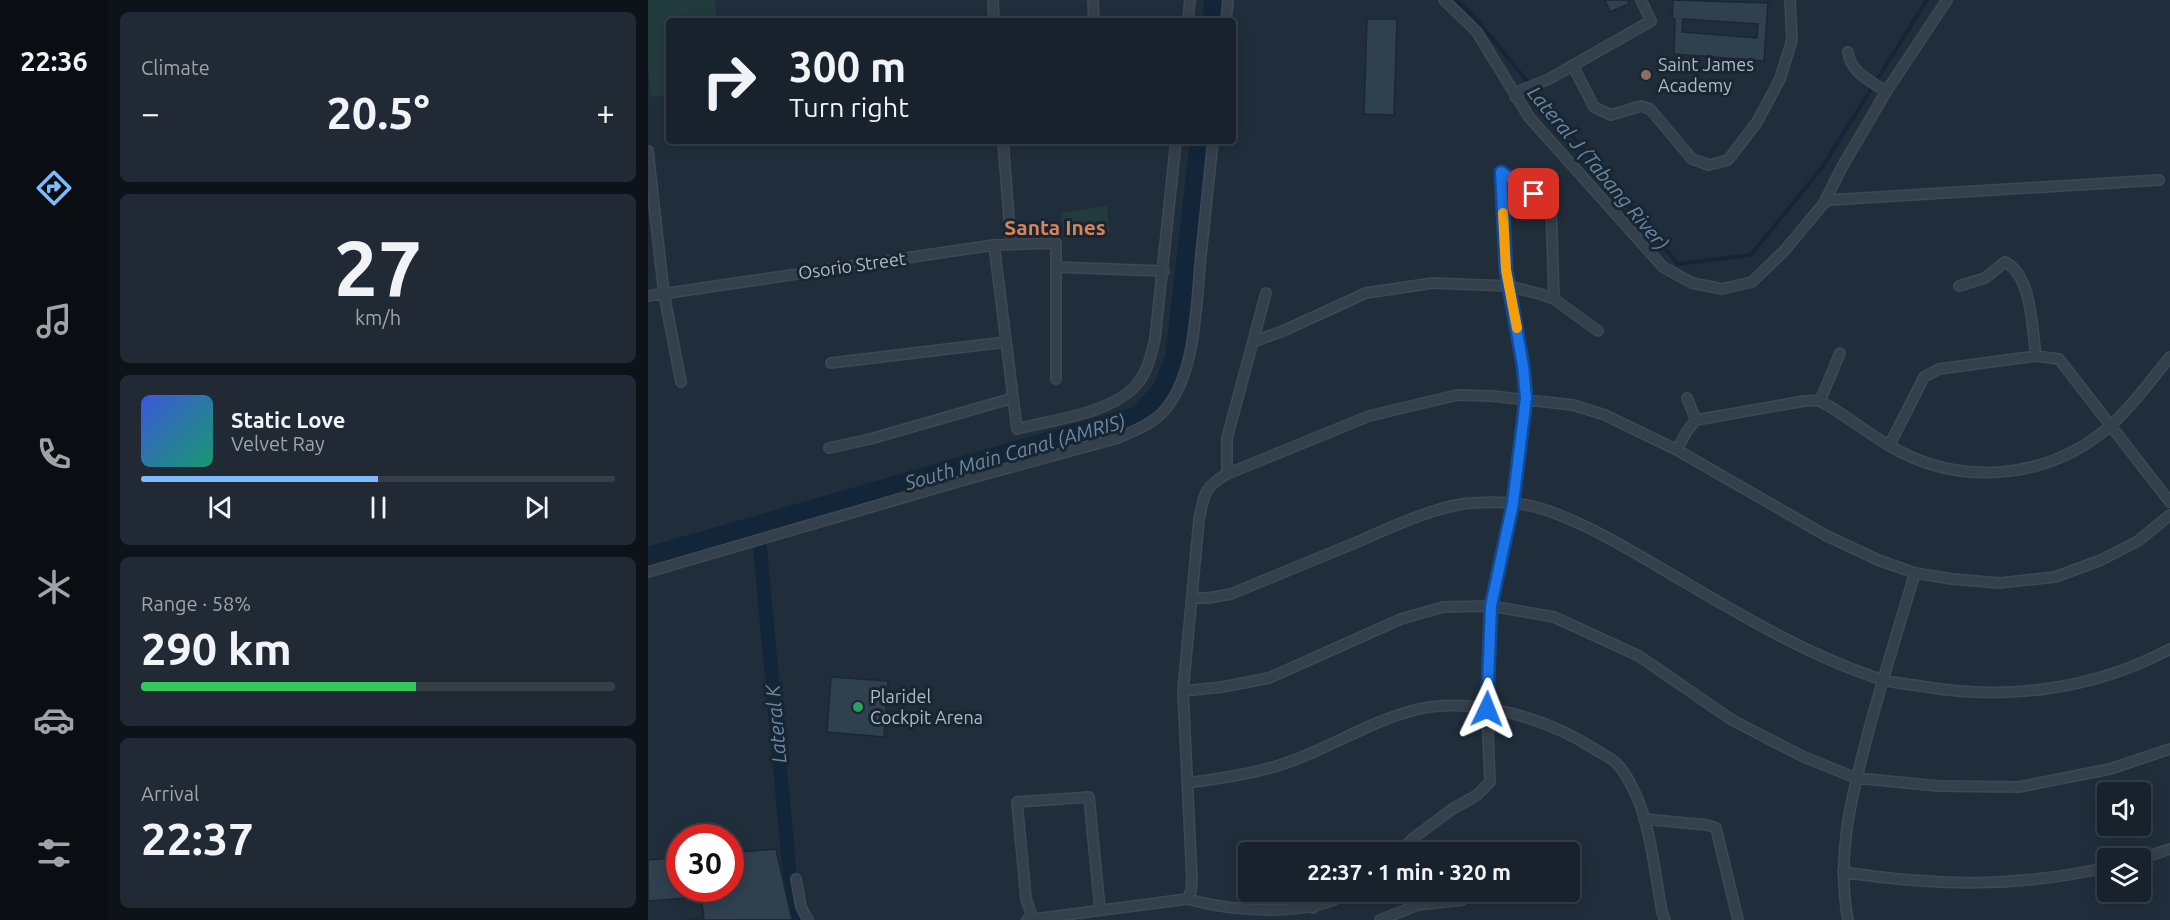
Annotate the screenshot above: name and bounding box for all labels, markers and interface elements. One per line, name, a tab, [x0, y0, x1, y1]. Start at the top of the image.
icon: right	[690, 42, 768, 120]
text: 300 m	[789, 43, 906, 90]
text: 22:36	[20, 46, 88, 76]
place label: Saint James Academy	[1658, 54, 1754, 95]
text: Climate	[141, 56, 210, 79]
marker: Saint James Academy	[1639, 68, 1653, 82]
water label: Lateral J (Tabang River)	[1523, 81, 1674, 254]
text: 20.5°	[326, 87, 430, 138]
text: Turn right	[789, 92, 909, 122]
text: −	[141, 94, 160, 131]
text: +	[596, 94, 615, 131]
icon: directions	[33, 167, 75, 209]
pin	[1508, 168, 1559, 219]
icon: arrive	[1517, 177, 1550, 210]
district label: Santa Ines	[1004, 215, 1106, 239]
text: 27	[334, 223, 422, 311]
street label: Osorio Street	[797, 248, 907, 282]
icon: music	[33, 300, 75, 342]
text: km/h	[355, 306, 401, 329]
text: Static Love	[231, 407, 346, 432]
water label: South Main Canal (AMRIS)	[901, 409, 1128, 494]
text: Velvet Ray	[231, 432, 325, 455]
icon: phone	[33, 433, 75, 475]
icon: previous	[204, 491, 237, 524]
icon: pause	[362, 491, 395, 524]
icon: next	[520, 491, 553, 524]
icon: climate	[33, 566, 75, 608]
text: Range · 58%	[141, 592, 251, 615]
text: 290 km	[141, 623, 292, 674]
position arrow	[1455, 677, 1519, 741]
water label: Lateral K	[760, 682, 790, 764]
place label: Plaridel Cockpit Arena	[870, 686, 983, 727]
icon: car	[33, 699, 75, 741]
marker: Plaridel Cockpit Arena	[851, 700, 865, 714]
text: Arrival	[141, 782, 199, 805]
map controls	[2097, 782, 2151, 902]
button: sound	[2097, 782, 2151, 836]
text: 22:37	[141, 813, 254, 864]
speed limit sign: 30	[666, 824, 744, 902]
icon: filters	[33, 832, 75, 874]
button: layers	[2097, 848, 2151, 902]
text: 22:37 · 1 min · 320 m	[1307, 859, 1511, 884]

